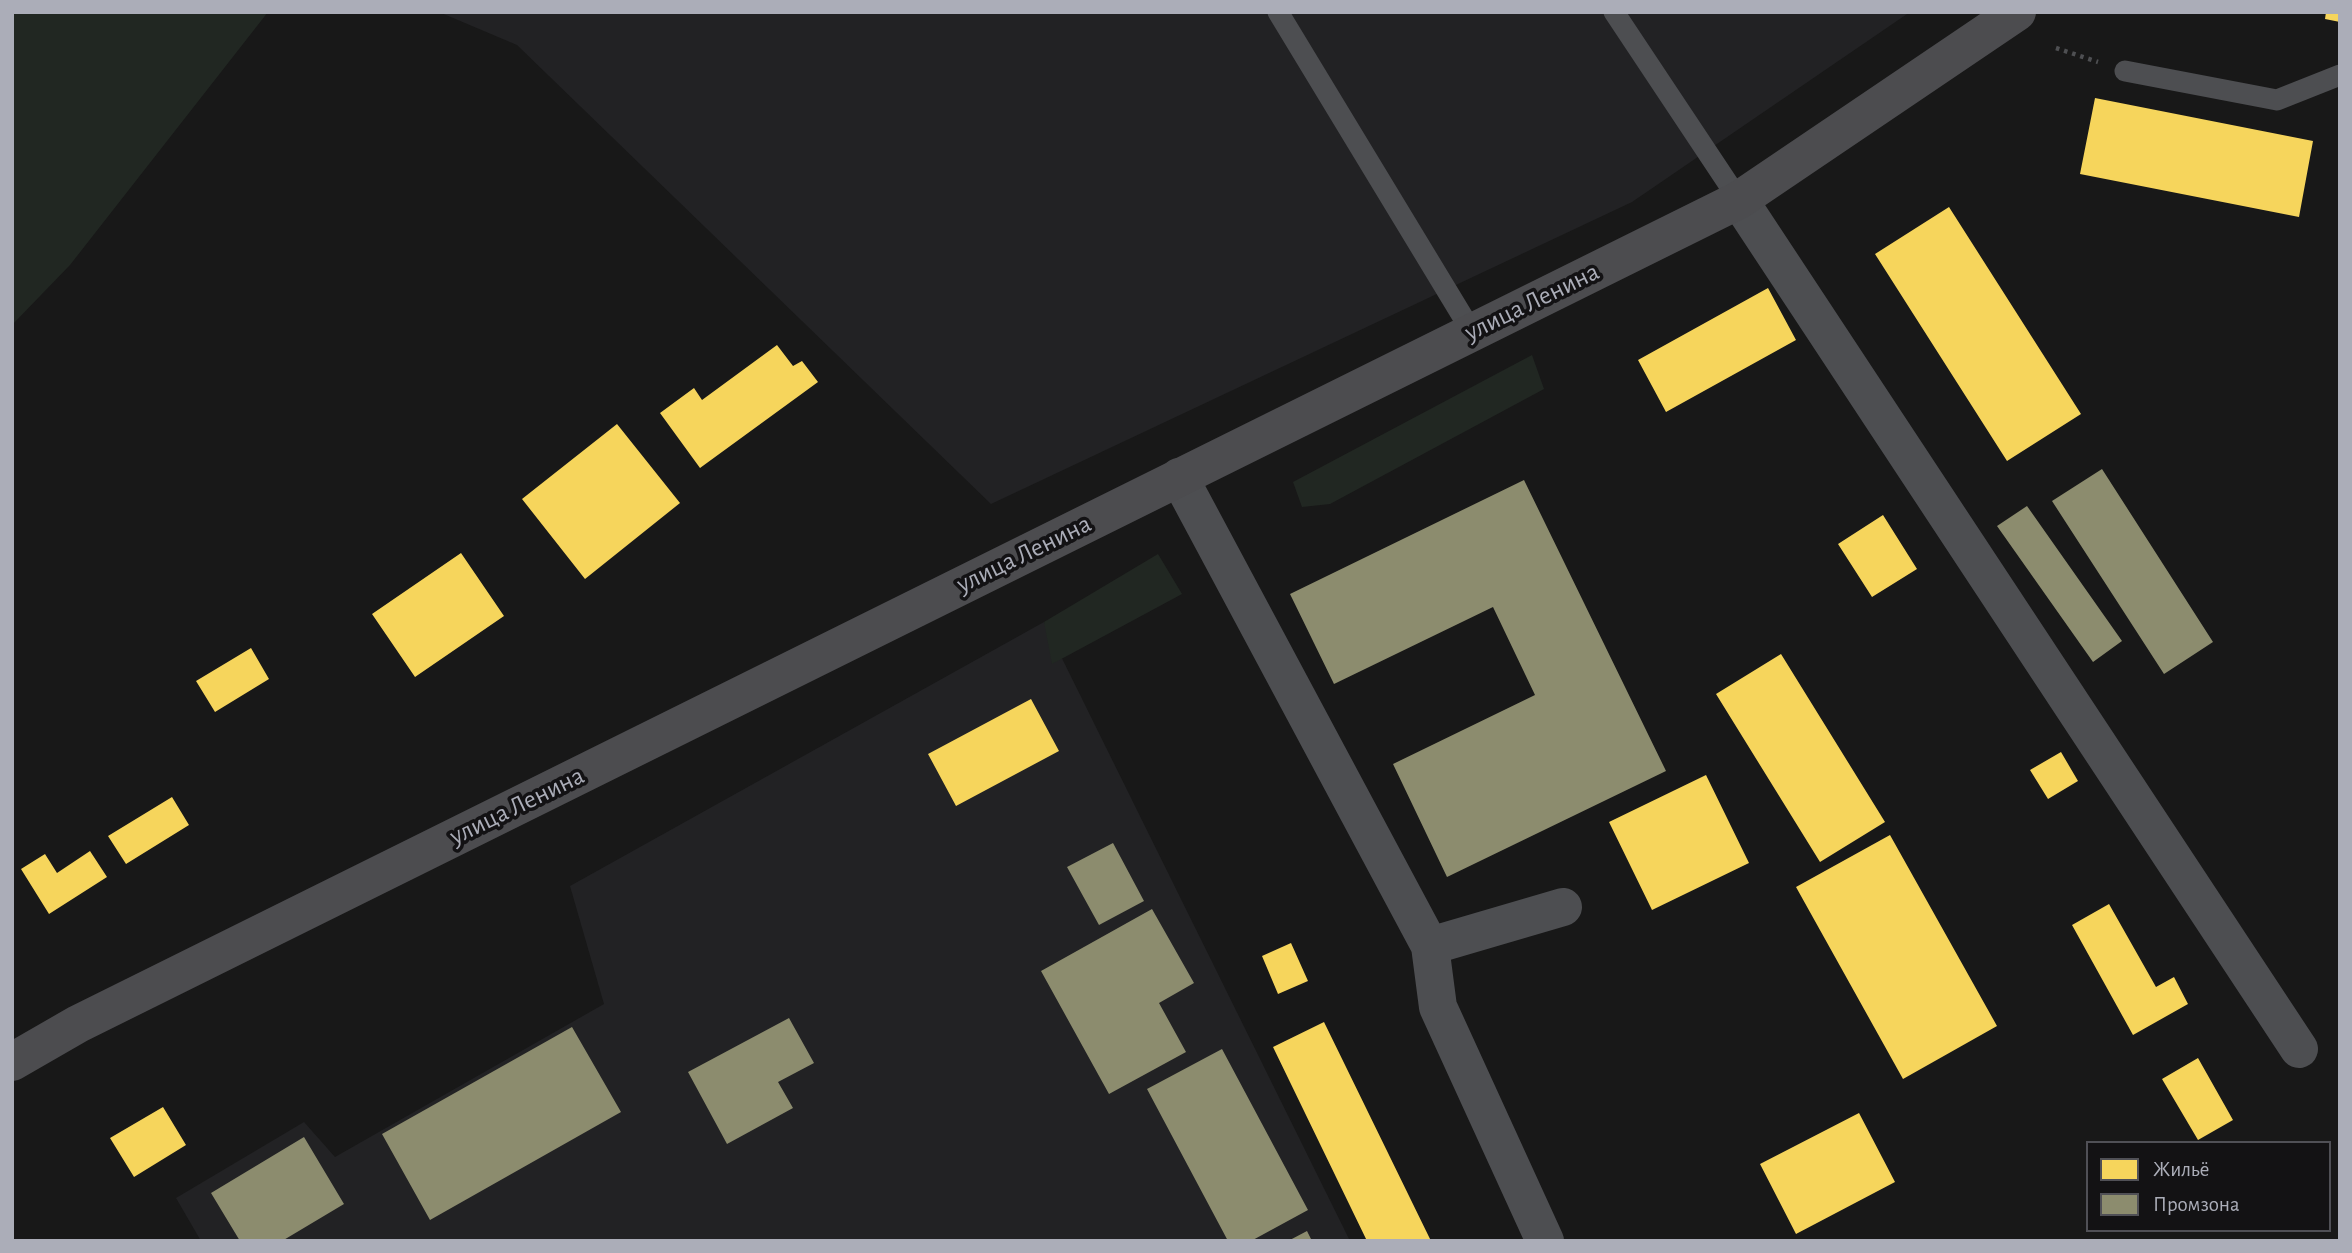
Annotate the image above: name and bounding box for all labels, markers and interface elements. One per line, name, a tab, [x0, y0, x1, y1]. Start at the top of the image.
street label: улица Ленина	[1460, 256, 1604, 348]
street label: улица Ленина	[952, 508, 1096, 600]
street label: улица Ленина	[445, 760, 589, 852]
legend	[2086, 1141, 2331, 1232]
text: Жильё	[2153, 1159, 2209, 1180]
text: Промзона	[2153, 1194, 2240, 1215]

